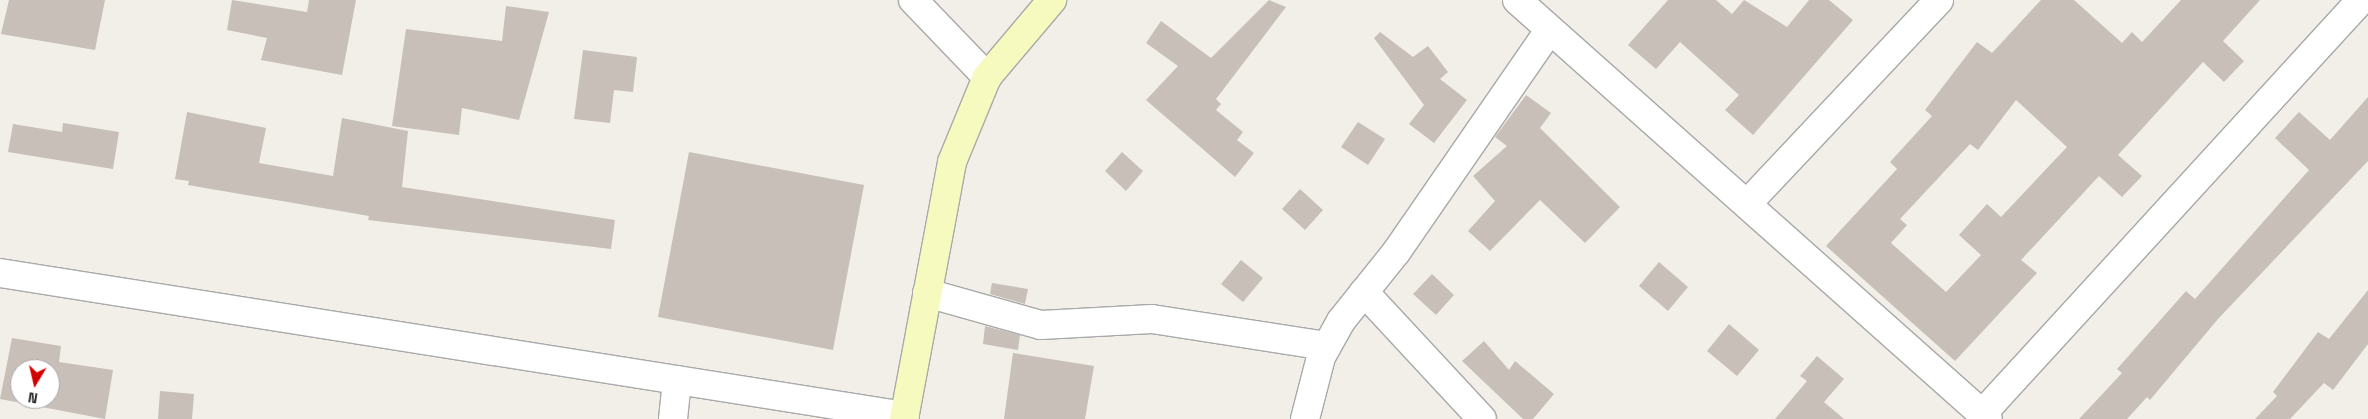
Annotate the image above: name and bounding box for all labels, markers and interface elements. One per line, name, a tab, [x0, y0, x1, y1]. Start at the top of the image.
north arrow	[10, 359, 60, 409]
text: N	[27, 388, 39, 407]

